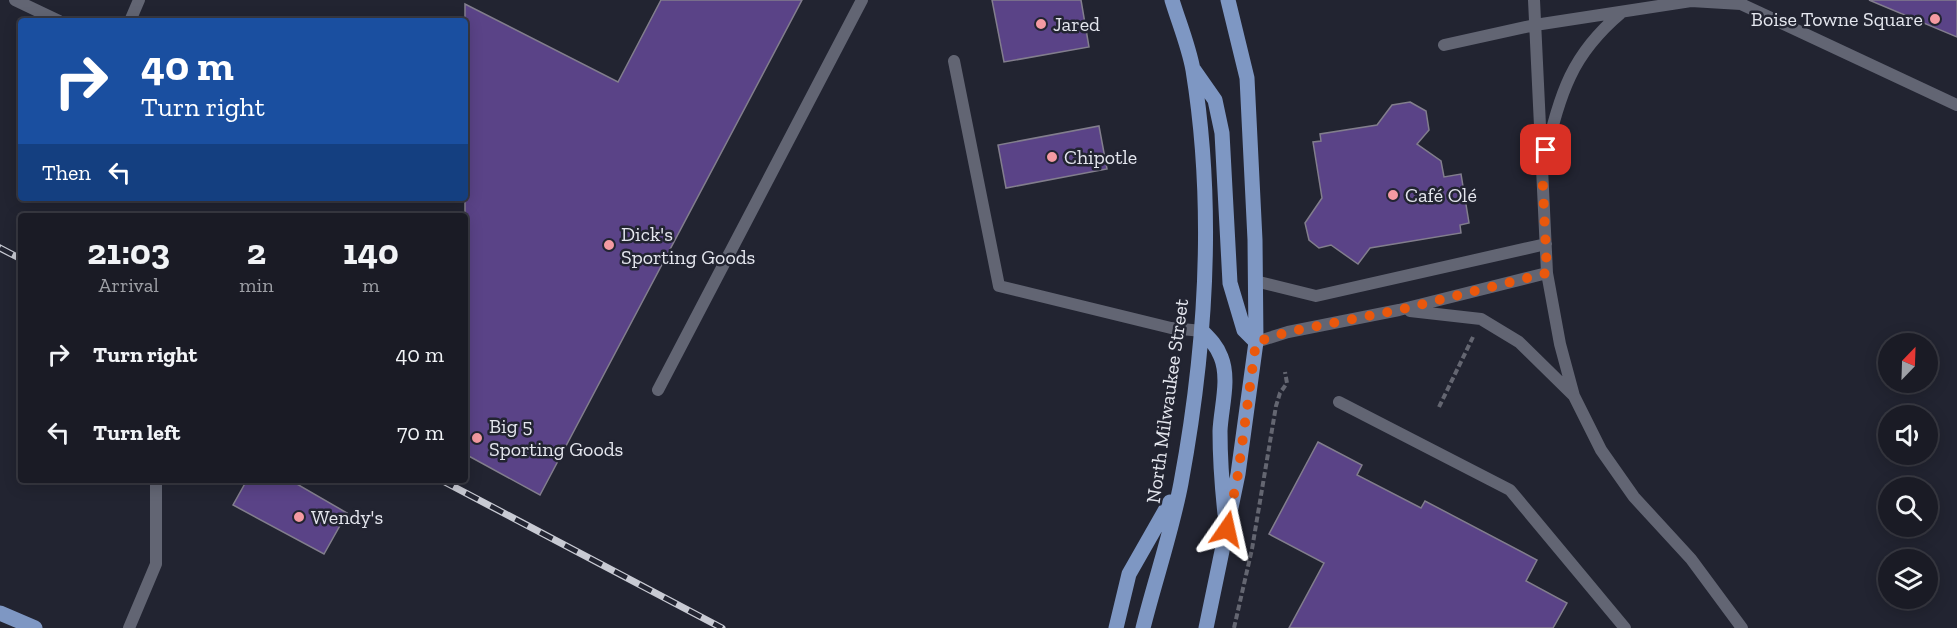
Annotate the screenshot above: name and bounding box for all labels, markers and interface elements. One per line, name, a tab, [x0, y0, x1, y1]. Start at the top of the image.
place label: Boise Towne Square	[1751, 7, 1923, 31]
place label: Jared	[1053, 12, 1100, 36]
marker: Boise Towne Square	[1928, 12, 1942, 26]
marker: Jared	[1034, 17, 1048, 31]
text: 40 m	[141, 40, 234, 91]
icon: right	[42, 42, 120, 120]
text: Turn right	[141, 91, 265, 123]
pin	[1520, 124, 1571, 175]
icon: arrive	[1529, 133, 1562, 166]
place label: Chipotle	[1064, 145, 1137, 169]
marker: Chipotle	[1045, 150, 1059, 164]
icon: left	[103, 156, 136, 189]
text: Then	[42, 159, 91, 186]
place label: Café Olé	[1405, 183, 1477, 207]
marker: Café Olé	[1386, 188, 1400, 202]
place label: Dick's Sporting Goods	[621, 222, 755, 269]
text: 21:03	[87, 230, 170, 273]
text: 2	[247, 230, 266, 273]
text: 140	[343, 230, 399, 273]
marker: Dick's Sporting Goods	[602, 238, 616, 252]
text: Arrival	[99, 273, 159, 297]
text: min	[239, 273, 274, 297]
text: m	[362, 273, 379, 297]
street label: North Milwaukee Street	[1141, 296, 1193, 505]
north arrow	[1878, 333, 1938, 393]
map controls	[1878, 333, 1938, 609]
icon: right	[42, 338, 75, 371]
text: Turn right	[93, 341, 197, 368]
text: 40 m	[395, 341, 444, 368]
button: sound	[1878, 405, 1938, 465]
place label: Big 5 Sporting Goods	[489, 414, 623, 461]
icon: left	[42, 416, 75, 449]
text: Turn left	[93, 419, 180, 446]
text: 70 m	[397, 419, 444, 446]
marker: Big 5 Sporting Goods	[470, 431, 484, 445]
button: search	[1878, 477, 1938, 537]
position arrow	[1195, 497, 1259, 561]
place label: Wendy's	[311, 505, 383, 529]
marker: Wendy's	[292, 510, 306, 524]
button: layers	[1878, 549, 1938, 609]

